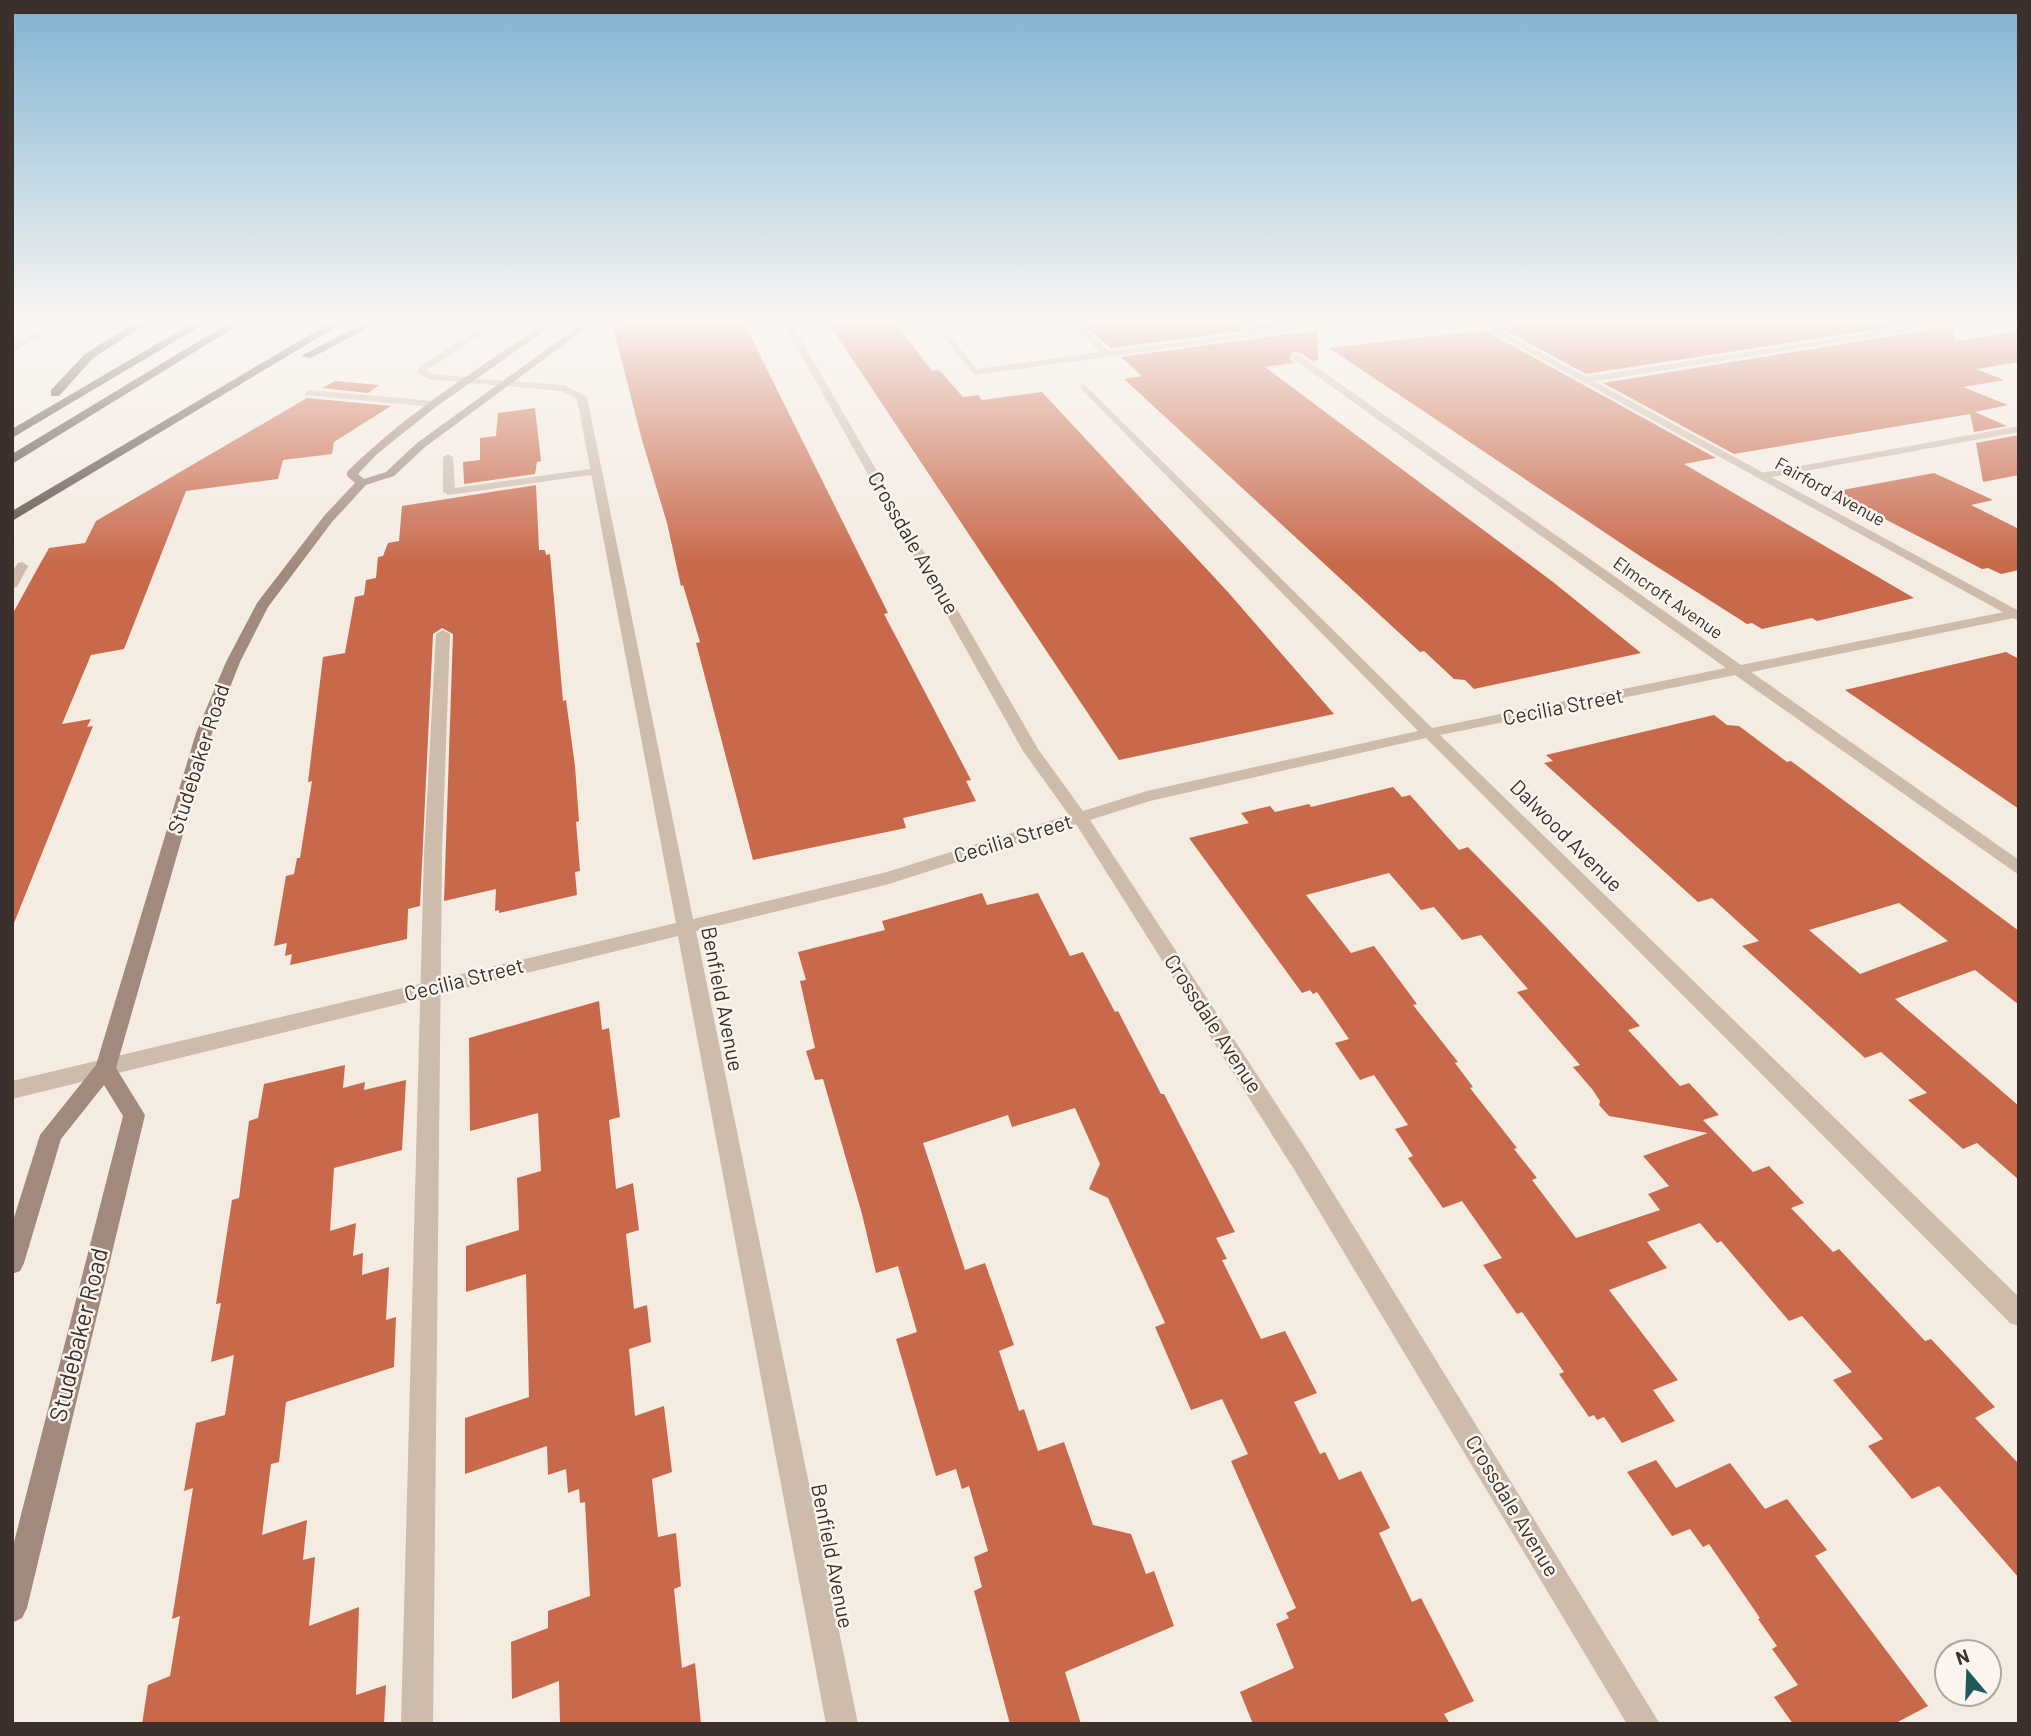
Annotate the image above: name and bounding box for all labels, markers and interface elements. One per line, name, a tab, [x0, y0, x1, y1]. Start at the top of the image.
street label: Fairford Avenue	[1771, 452, 1889, 530]
street label: Crossdale Avenue	[863, 466, 965, 618]
street label: Elmcroft Avenue	[1609, 551, 1728, 643]
street label: Studebaker Road	[162, 681, 234, 836]
street label: Cecilia Street	[1500, 682, 1625, 729]
street label: Dalwood Avenue	[1506, 774, 1628, 896]
street label: Cecilia Street	[950, 808, 1075, 867]
street label: Benfield Avenue	[697, 924, 750, 1073]
street label: Crossdale Avenue	[1160, 949, 1269, 1097]
street label: Cecilia Street	[401, 952, 526, 1006]
street label: Studebaker Road	[42, 1245, 113, 1424]
street label: Crossdale Avenue	[1461, 1430, 1565, 1581]
street label: Benfield Avenue	[807, 1481, 860, 1630]
north arrow	[1933, 1638, 2003, 1708]
text: N	[1953, 1644, 1972, 1669]

